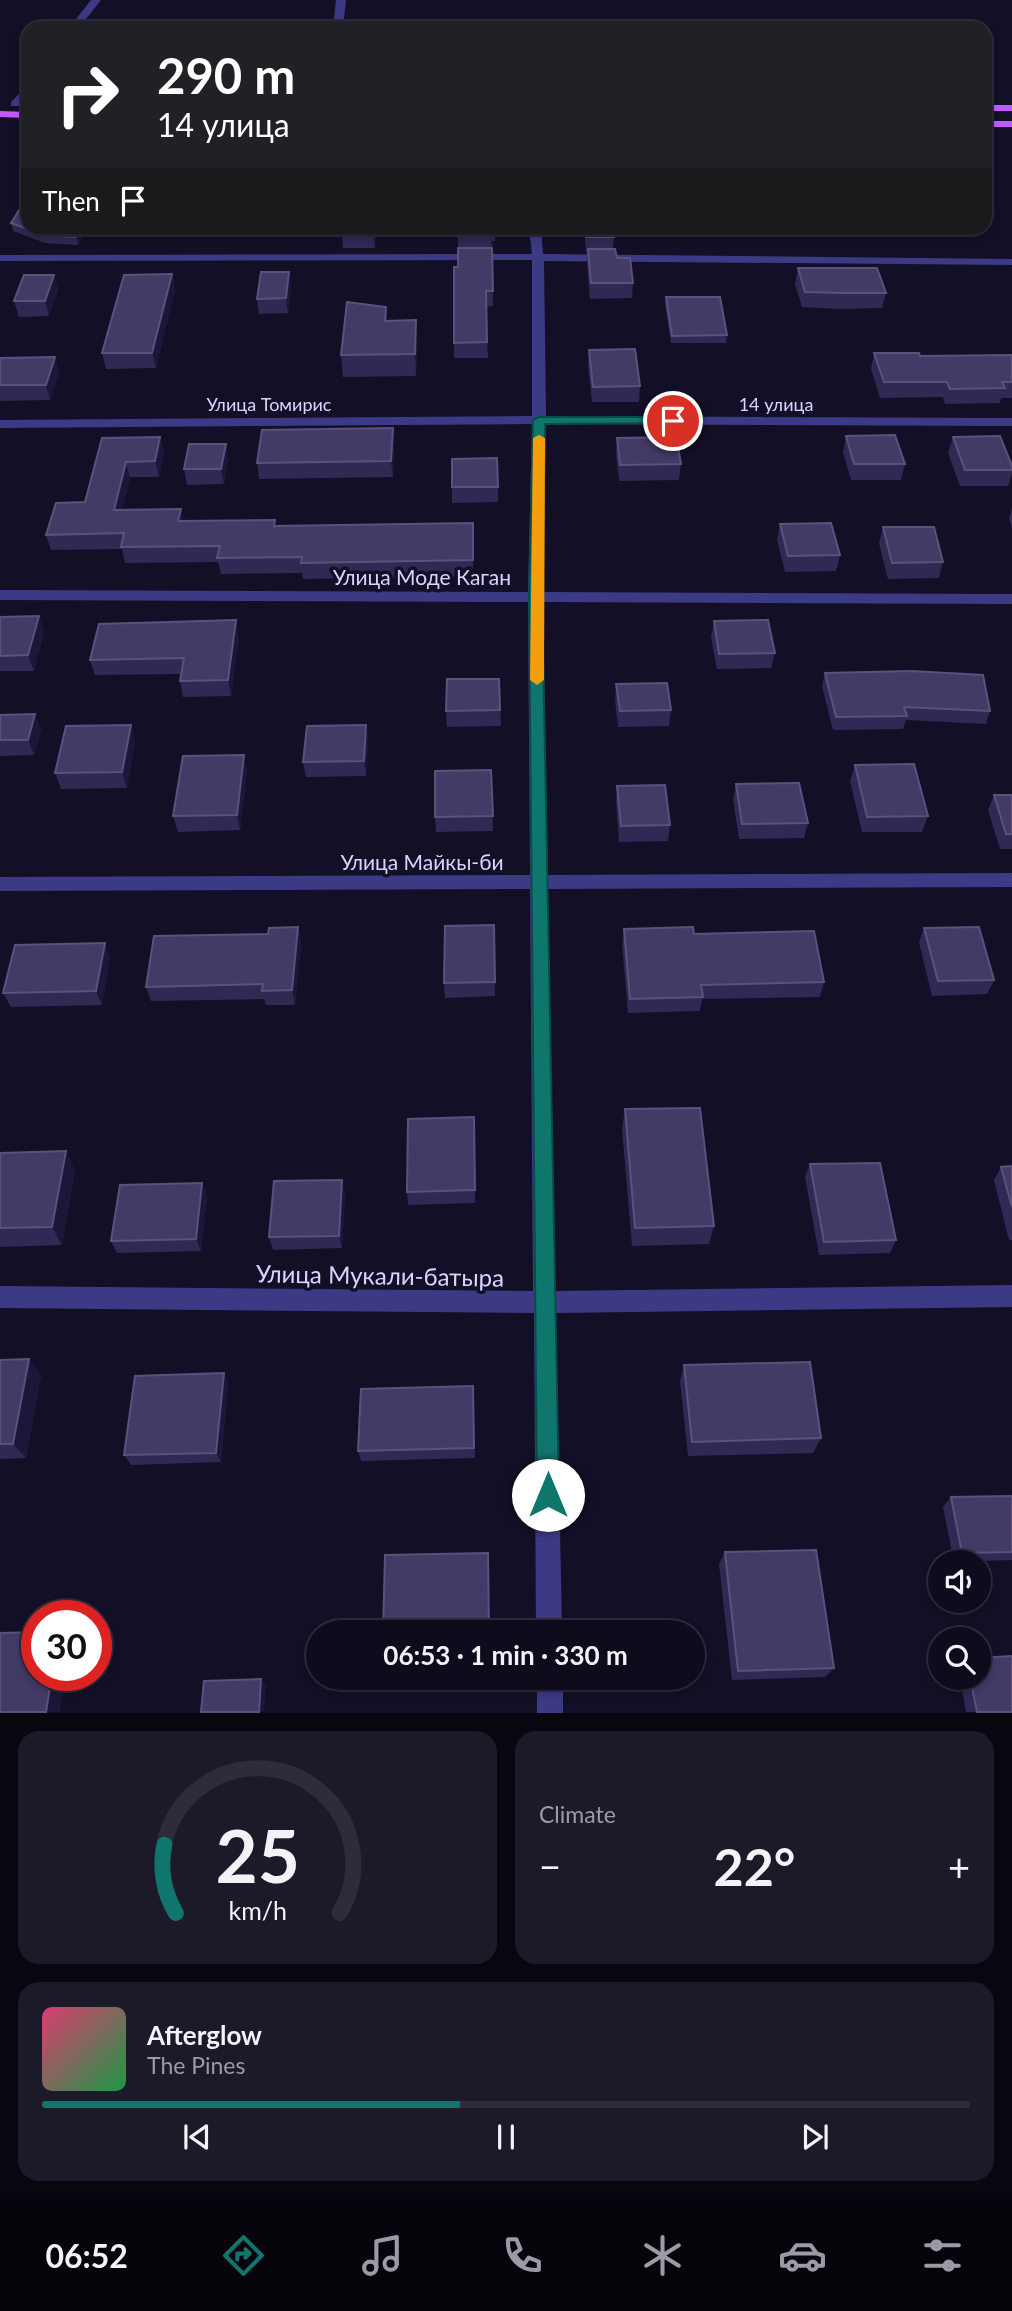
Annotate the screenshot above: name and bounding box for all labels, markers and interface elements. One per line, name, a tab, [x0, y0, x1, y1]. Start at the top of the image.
text: 290 m	[157, 46, 295, 104]
icon: right	[42, 49, 133, 140]
text: 14 улица	[157, 105, 290, 144]
icon: arrive	[114, 182, 152, 220]
text: Then	[42, 185, 100, 217]
pin	[643, 391, 703, 451]
street label: Улица Томирис	[207, 393, 332, 415]
street label: 14 улица	[739, 393, 813, 415]
icon: arrive	[654, 402, 692, 440]
street label: Улица Моде Каган	[333, 564, 511, 589]
street label: Улица Майкы-би	[340, 849, 504, 874]
street label: Улица Мукали-батыра	[256, 1258, 504, 1292]
position arrow	[511, 1458, 585, 1532]
map controls	[928, 1550, 991, 1690]
button: sound	[928, 1550, 991, 1613]
speed limit sign: 30	[21, 1600, 112, 1691]
button: search	[928, 1627, 991, 1690]
text: 06:53 · 1 min · 330 m	[383, 1639, 628, 1671]
text: Climate	[539, 1800, 616, 1828]
text: 25	[215, 1812, 300, 1900]
text: 22°	[714, 1835, 795, 1897]
text: −	[539, 1843, 561, 1889]
text: +	[948, 1843, 970, 1889]
text: km/h	[228, 1895, 287, 1925]
text: Afterglow	[147, 2019, 262, 2051]
text: The Pines	[147, 2051, 245, 2079]
icon: previous	[178, 2118, 216, 2156]
icon: pause	[487, 2118, 525, 2156]
icon: next	[796, 2118, 834, 2156]
icon: directions	[219, 2231, 268, 2280]
icon: music	[358, 2231, 407, 2280]
icon: phone	[498, 2231, 547, 2280]
icon: climate	[638, 2231, 687, 2280]
icon: car	[778, 2231, 827, 2280]
icon: filters	[918, 2231, 967, 2280]
text: 06:52	[45, 2236, 128, 2275]

